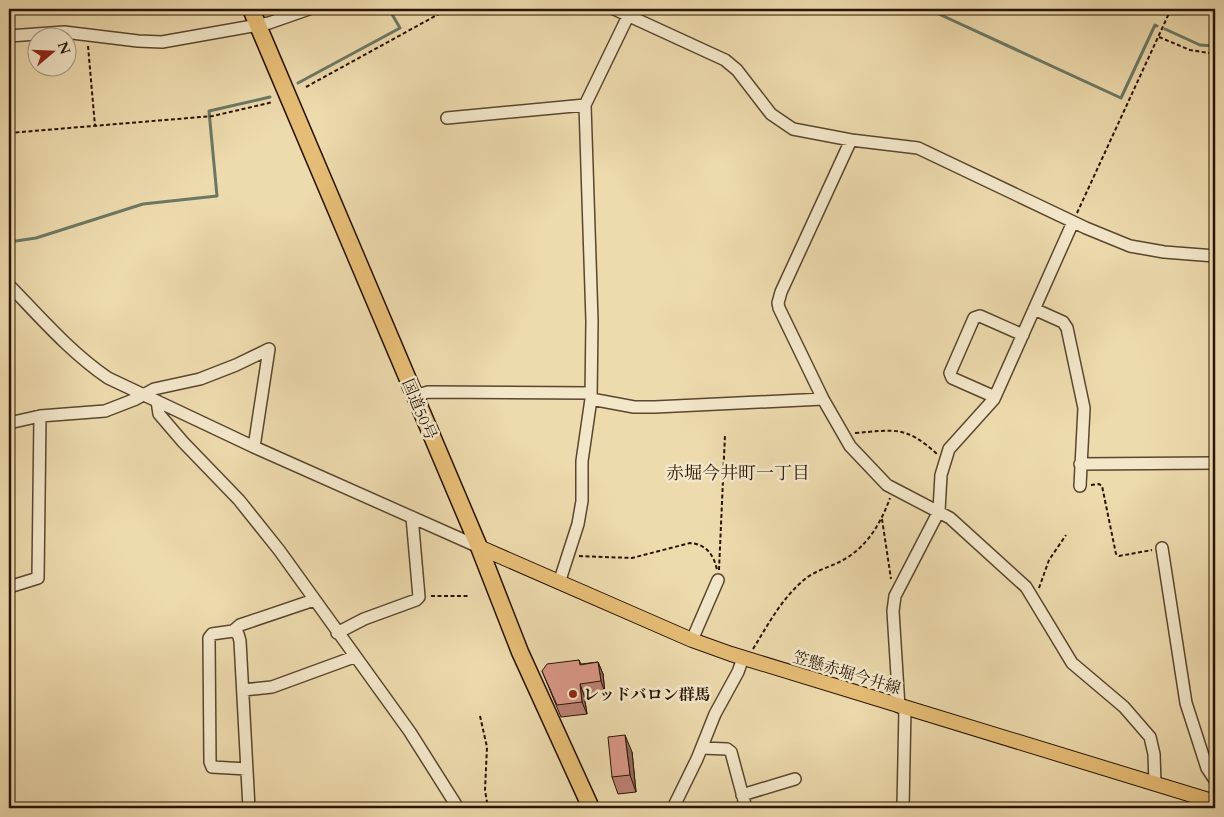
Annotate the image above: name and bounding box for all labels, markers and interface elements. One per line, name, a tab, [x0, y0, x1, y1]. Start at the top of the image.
north arrow	[28, 28, 78, 78]
text: N	[53, 39, 75, 57]
street label: 国道50号	[396, 375, 442, 443]
district label: 赤堀今井町一丁目	[666, 461, 810, 486]
street label: 笠懸赤堀今井線	[790, 646, 903, 700]
place label: レッドバロン群馬	[583, 684, 711, 706]
marker: レッドバロン群馬	[567, 688, 579, 700]

